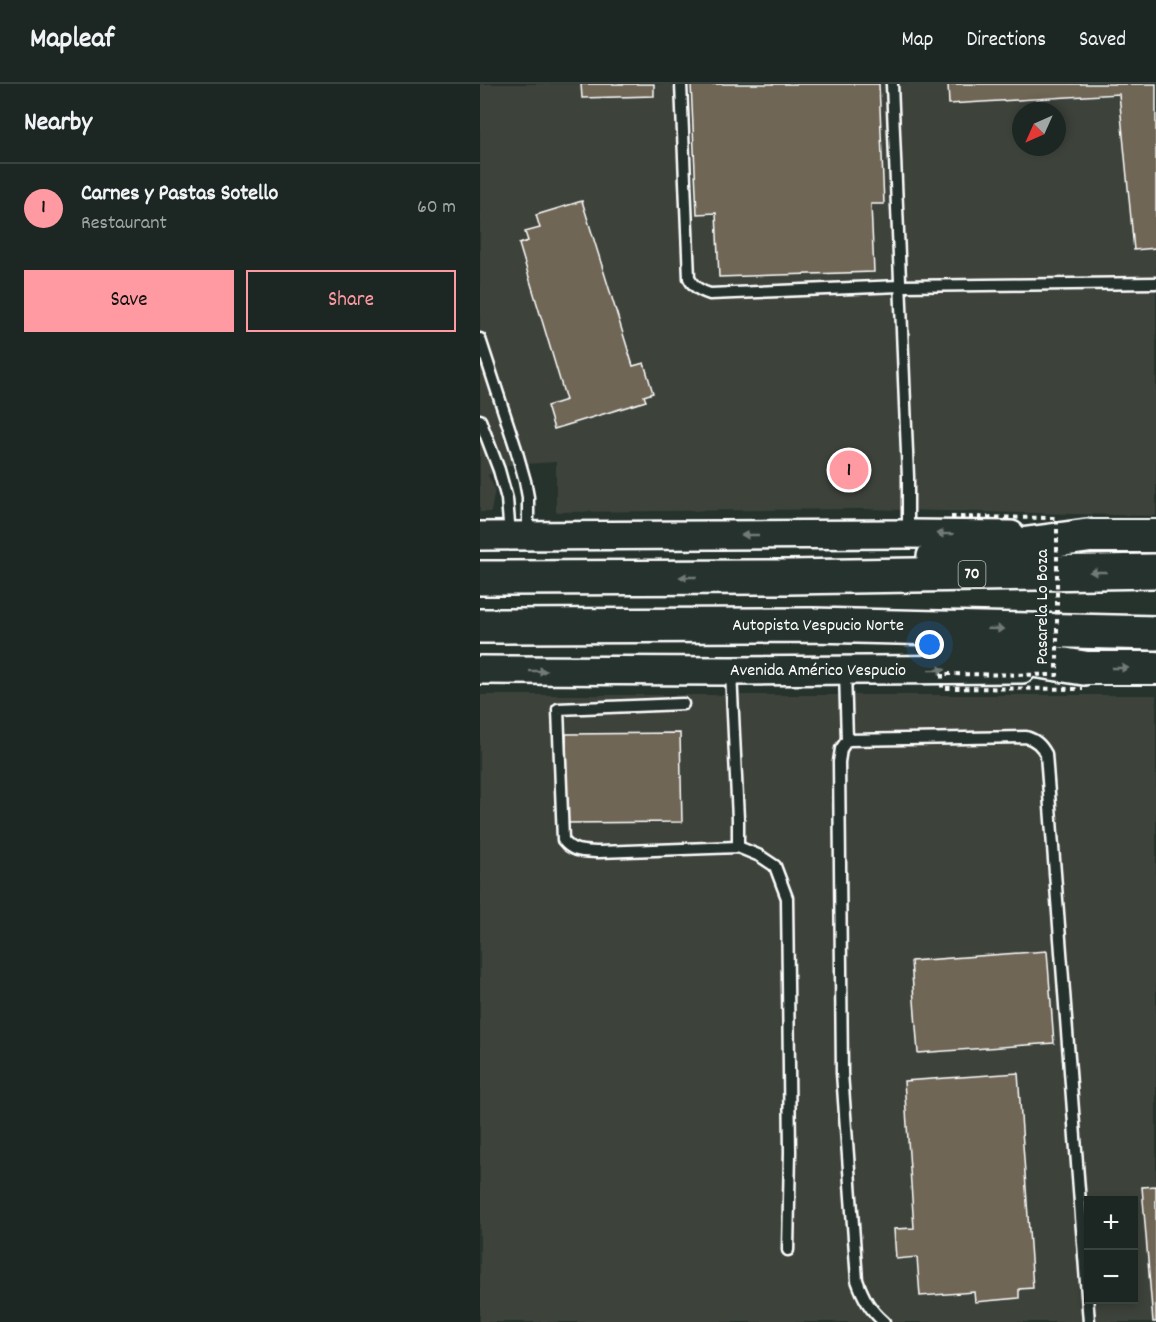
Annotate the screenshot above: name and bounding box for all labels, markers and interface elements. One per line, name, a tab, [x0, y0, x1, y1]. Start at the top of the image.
text: Mapleaf	[30, 21, 114, 61]
text: Map	[902, 26, 933, 56]
text: Directions	[966, 26, 1046, 56]
text: Saved	[1079, 26, 1126, 56]
north arrow	[1012, 102, 1066, 156]
text: Nearby	[24, 105, 92, 142]
text: Carnes y Pastas Sotello	[81, 179, 278, 210]
text: 1	[41, 194, 46, 222]
text: 60 m	[417, 194, 456, 222]
text: Restaurant	[81, 210, 167, 238]
button: Save	[24, 270, 234, 332]
button: Share	[246, 270, 456, 332]
pin: 1	[830, 448, 868, 492]
one-way arrow	[935, 529, 954, 539]
one-way arrow	[740, 530, 759, 540]
street label: Pasarela Lo Boza	[1031, 549, 1056, 665]
road number: 70	[958, 561, 986, 587]
one-way arrow	[1088, 567, 1107, 577]
one-way arrow	[678, 572, 697, 582]
street label: Autopista Vespucio Norte	[732, 614, 904, 639]
one-way arrow	[987, 624, 1006, 634]
your location	[915, 630, 944, 659]
street label: Avenida Américo Vespucio	[730, 659, 906, 684]
one-way arrow	[1111, 663, 1130, 673]
one-way arrow	[927, 665, 946, 675]
one-way arrow	[529, 666, 548, 676]
map controls	[1084, 1196, 1138, 1304]
button: +	[1084, 1196, 1138, 1250]
button: −	[1084, 1250, 1138, 1304]

